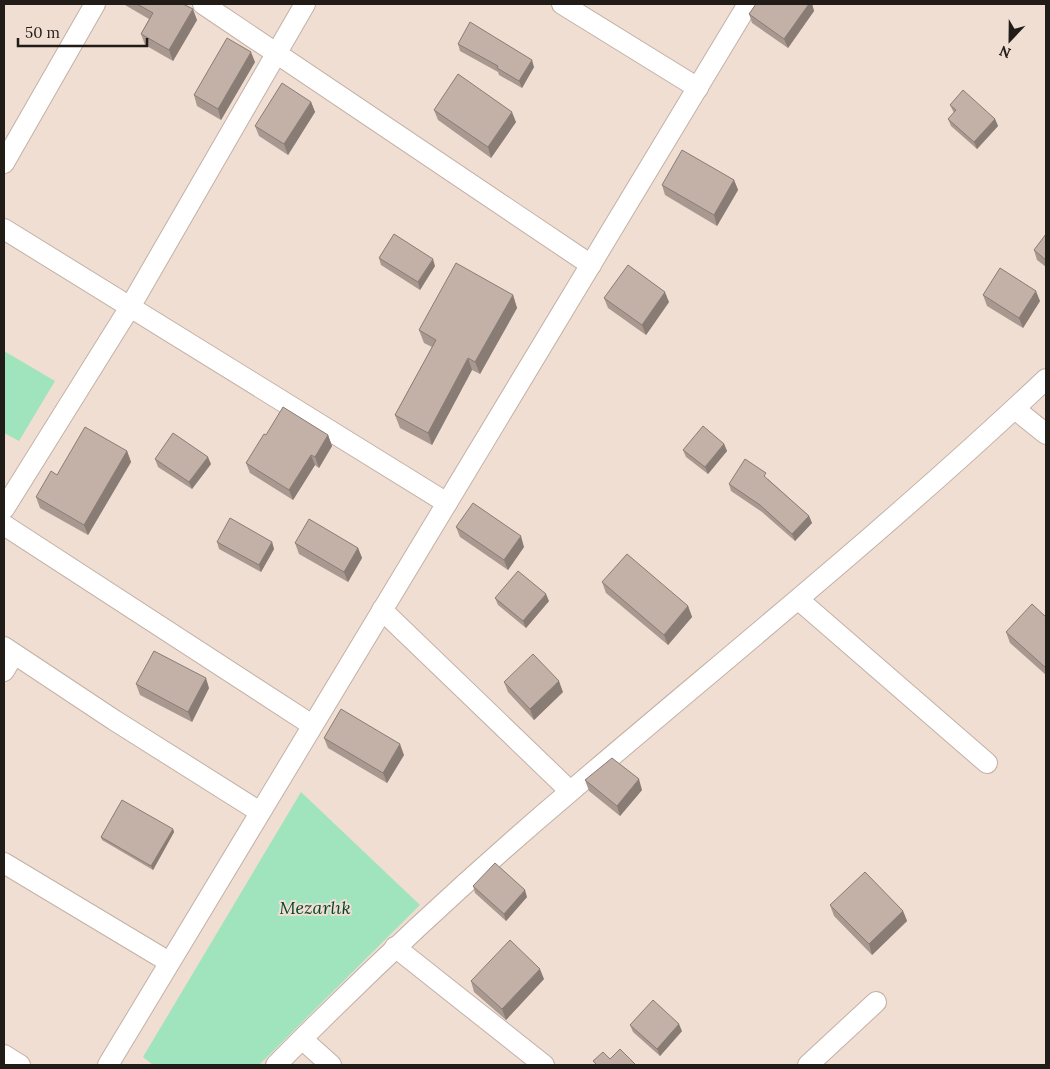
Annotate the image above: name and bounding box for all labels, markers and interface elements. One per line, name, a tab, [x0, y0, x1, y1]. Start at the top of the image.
scale bar	[18, 15, 146, 47]
north arrow	[985, 15, 1035, 65]
text: 50 m	[25, 23, 60, 42]
text: N	[997, 42, 1014, 62]
park label: Mezarlık	[279, 896, 351, 919]

